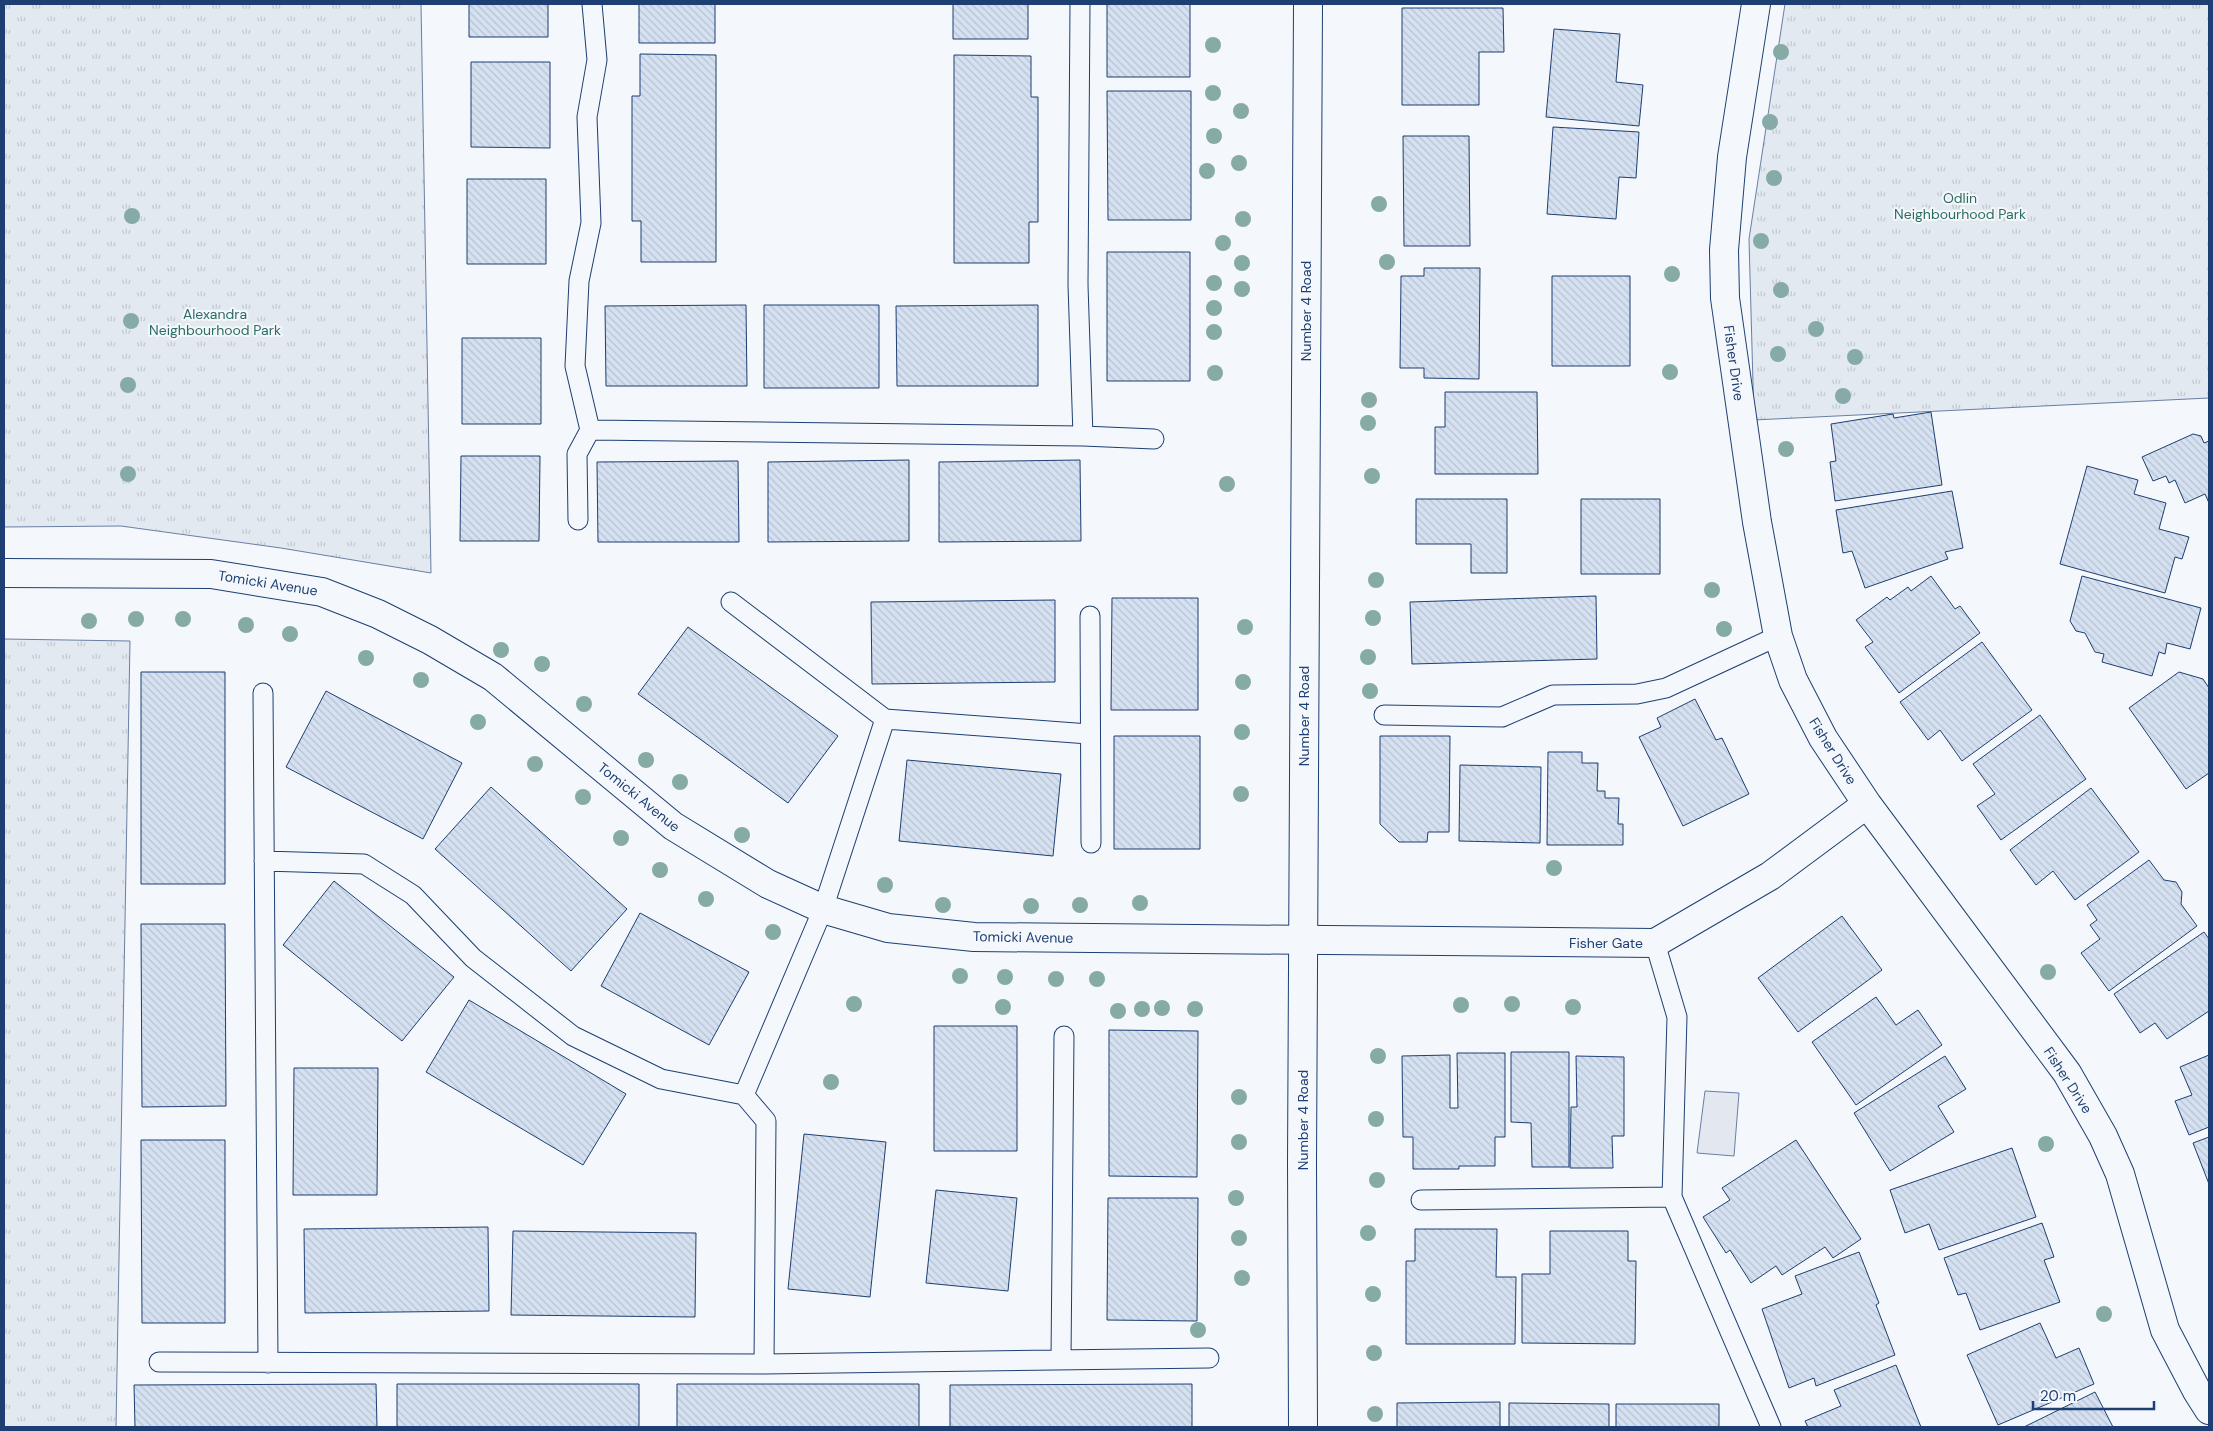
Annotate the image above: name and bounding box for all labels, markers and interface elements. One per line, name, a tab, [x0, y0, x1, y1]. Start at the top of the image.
park label: Odlin Neighbourhood Park	[1894, 189, 2026, 223]
street label: Number 4 Road	[1297, 261, 1315, 361]
park label: Alexandra Neighbourhood Park	[149, 305, 281, 339]
street label: Fisher Drive	[1720, 324, 1748, 402]
street label: Tomicki Avenue	[217, 566, 319, 600]
street label: Number 4 Road	[1295, 666, 1313, 766]
street label: Fisher Drive	[1805, 714, 1861, 788]
street label: Tomicki Avenue	[594, 758, 684, 836]
street label: Tomicki Avenue	[973, 927, 1073, 947]
street label: Fisher Gate	[1569, 934, 1643, 952]
street label: Fisher Drive	[2040, 1043, 2096, 1117]
street label: Number 4 Road	[1294, 1070, 1312, 1170]
scale bar	[2033, 1378, 2154, 1410]
text: 20 m	[2040, 1386, 2076, 1406]

